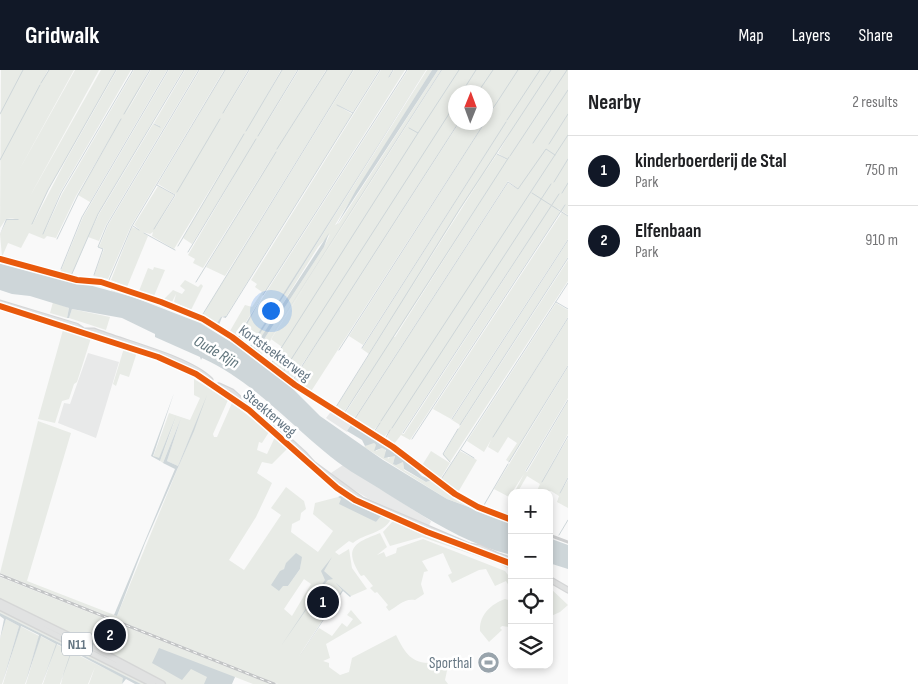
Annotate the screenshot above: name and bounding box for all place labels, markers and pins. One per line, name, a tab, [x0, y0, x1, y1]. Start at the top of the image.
pin: 1	[307, 583, 339, 621]
pin: 2	[94, 616, 126, 654]
sports icon: Sporthal	[476, 651, 500, 675]
place label: Sporthal	[429, 654, 472, 673]

